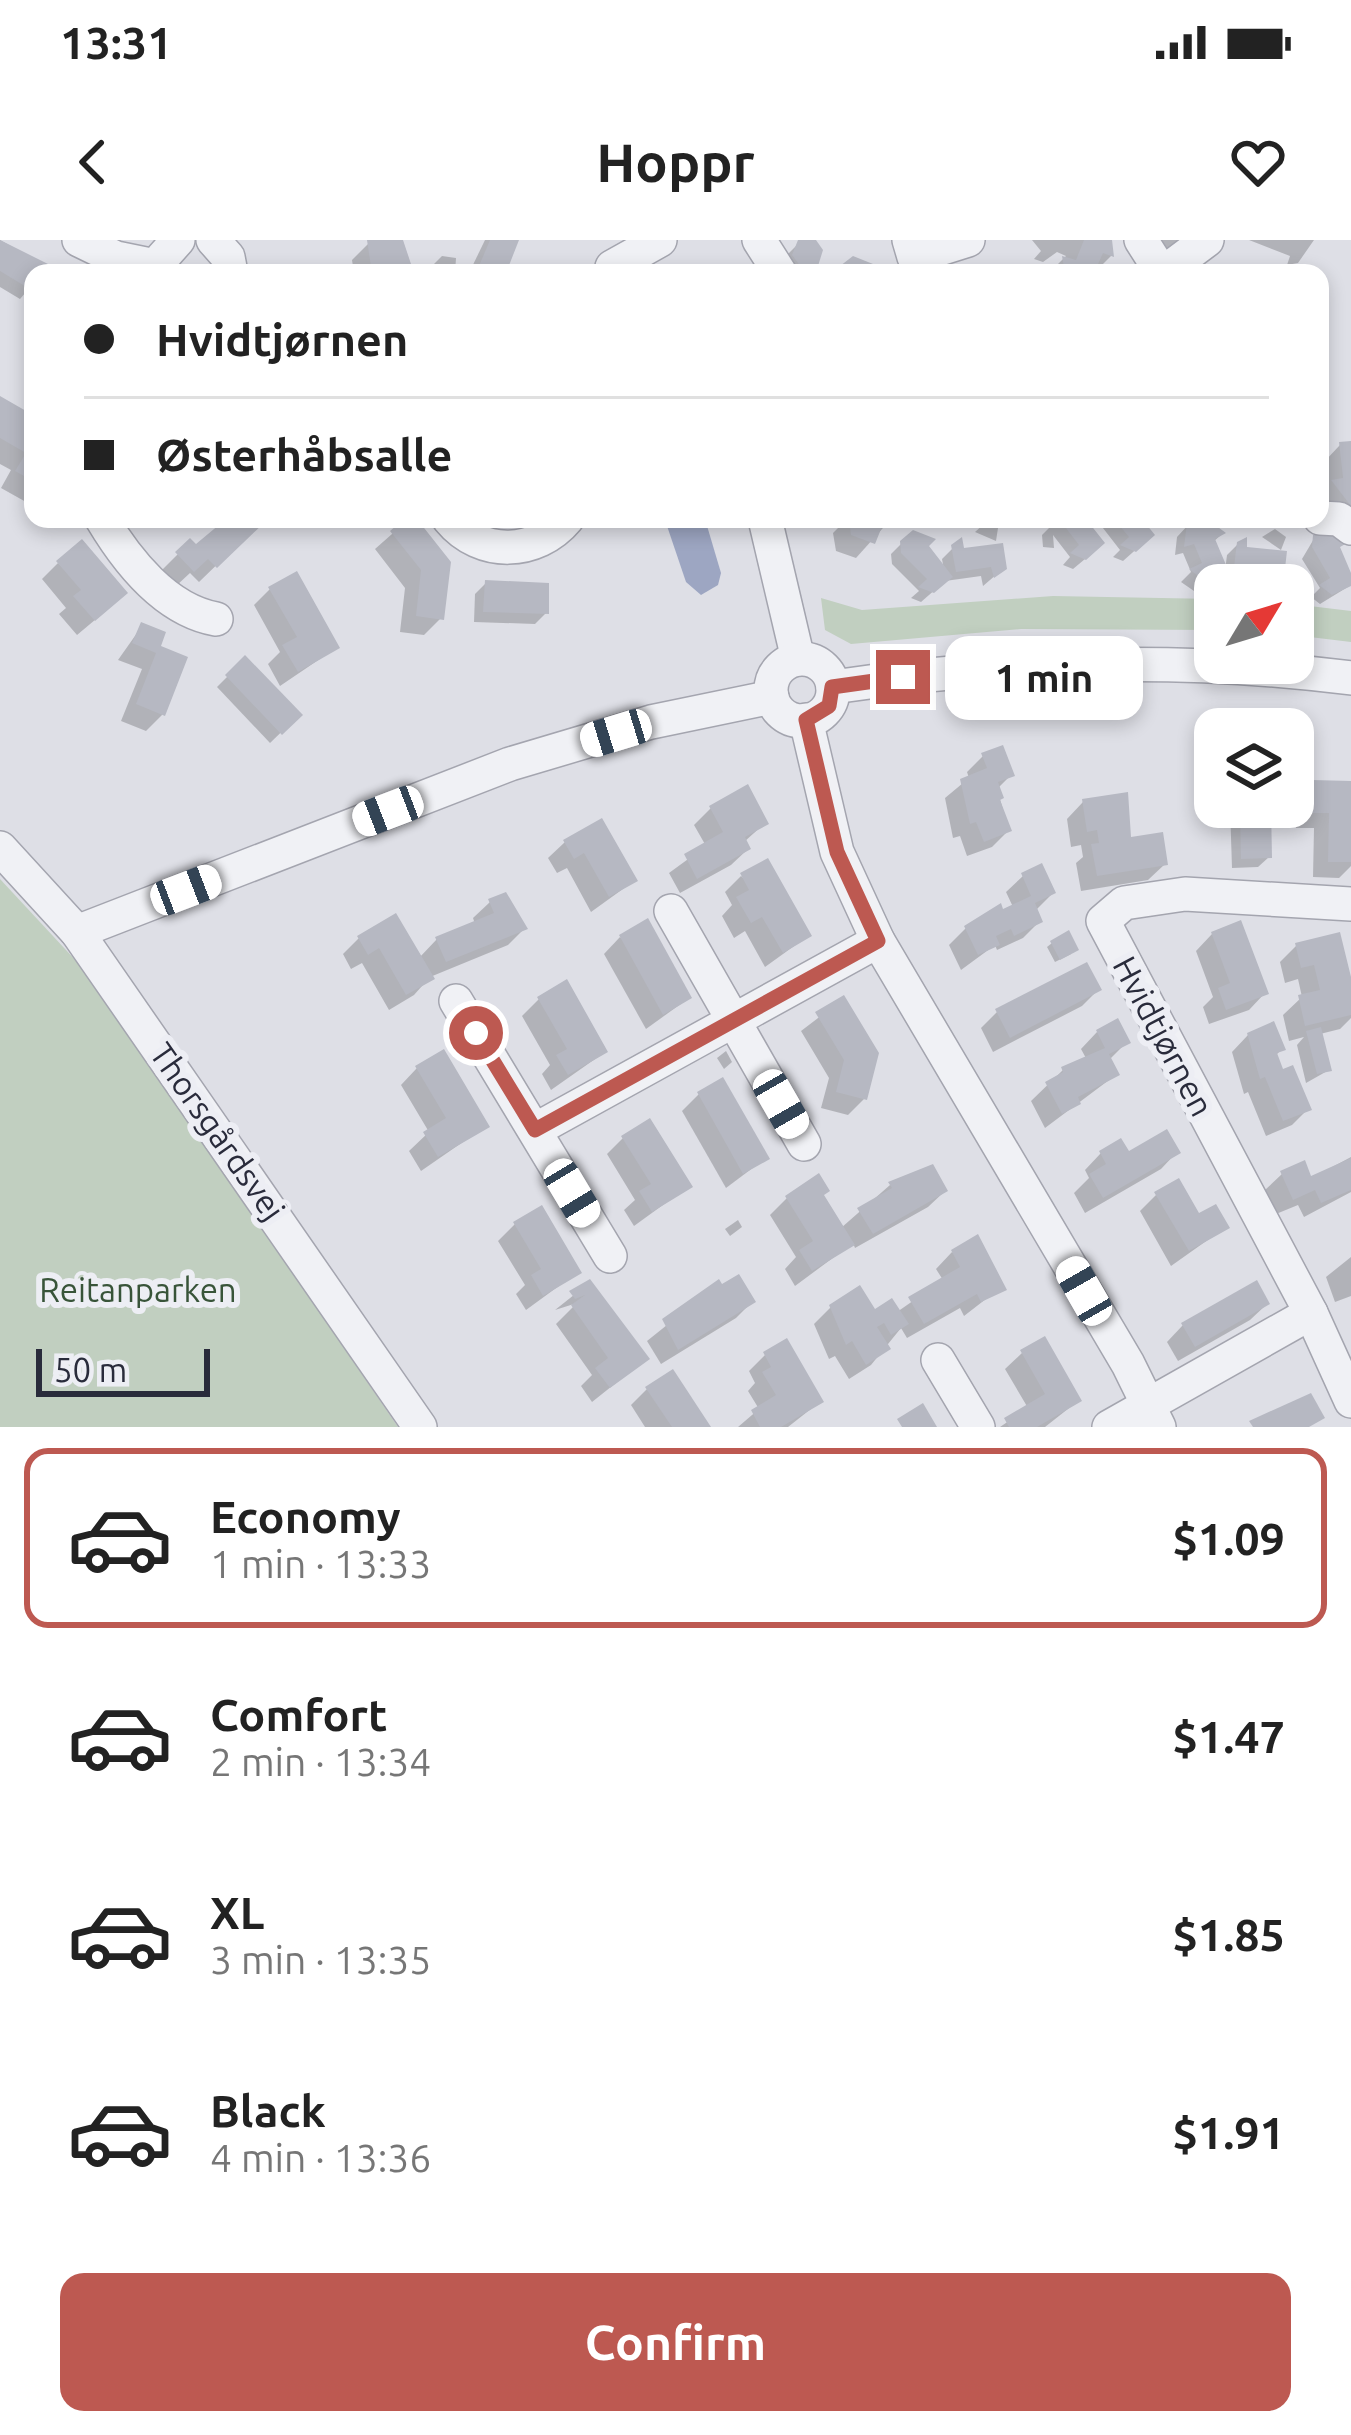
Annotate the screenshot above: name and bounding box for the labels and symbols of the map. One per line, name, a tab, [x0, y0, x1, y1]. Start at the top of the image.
north arrow	[1194, 564, 1314, 684]
callout: 1 min	[945, 635, 1143, 719]
route end	[876, 650, 930, 704]
car	[576, 705, 656, 761]
car	[348, 781, 428, 841]
car	[146, 860, 226, 920]
street label: Hvidtjørnen	[1107, 950, 1221, 1122]
route start	[449, 1006, 503, 1060]
street label: Thorsgårdsvej	[143, 1035, 293, 1227]
car	[747, 1064, 815, 1144]
car	[538, 1153, 606, 1233]
car	[1050, 1251, 1118, 1331]
park label: Reitanparken	[39, 1271, 237, 1308]
scale bar	[36, 1343, 210, 1396]

